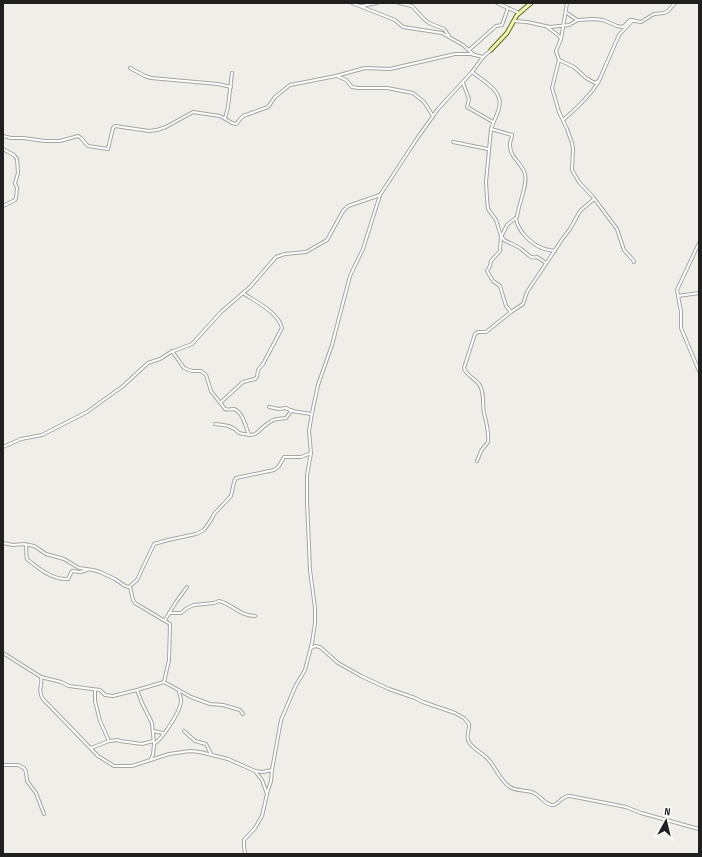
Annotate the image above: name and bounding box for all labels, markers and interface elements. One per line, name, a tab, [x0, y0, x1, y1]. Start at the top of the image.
north arrow	[646, 801, 686, 841]
text: N	[664, 805, 671, 818]

